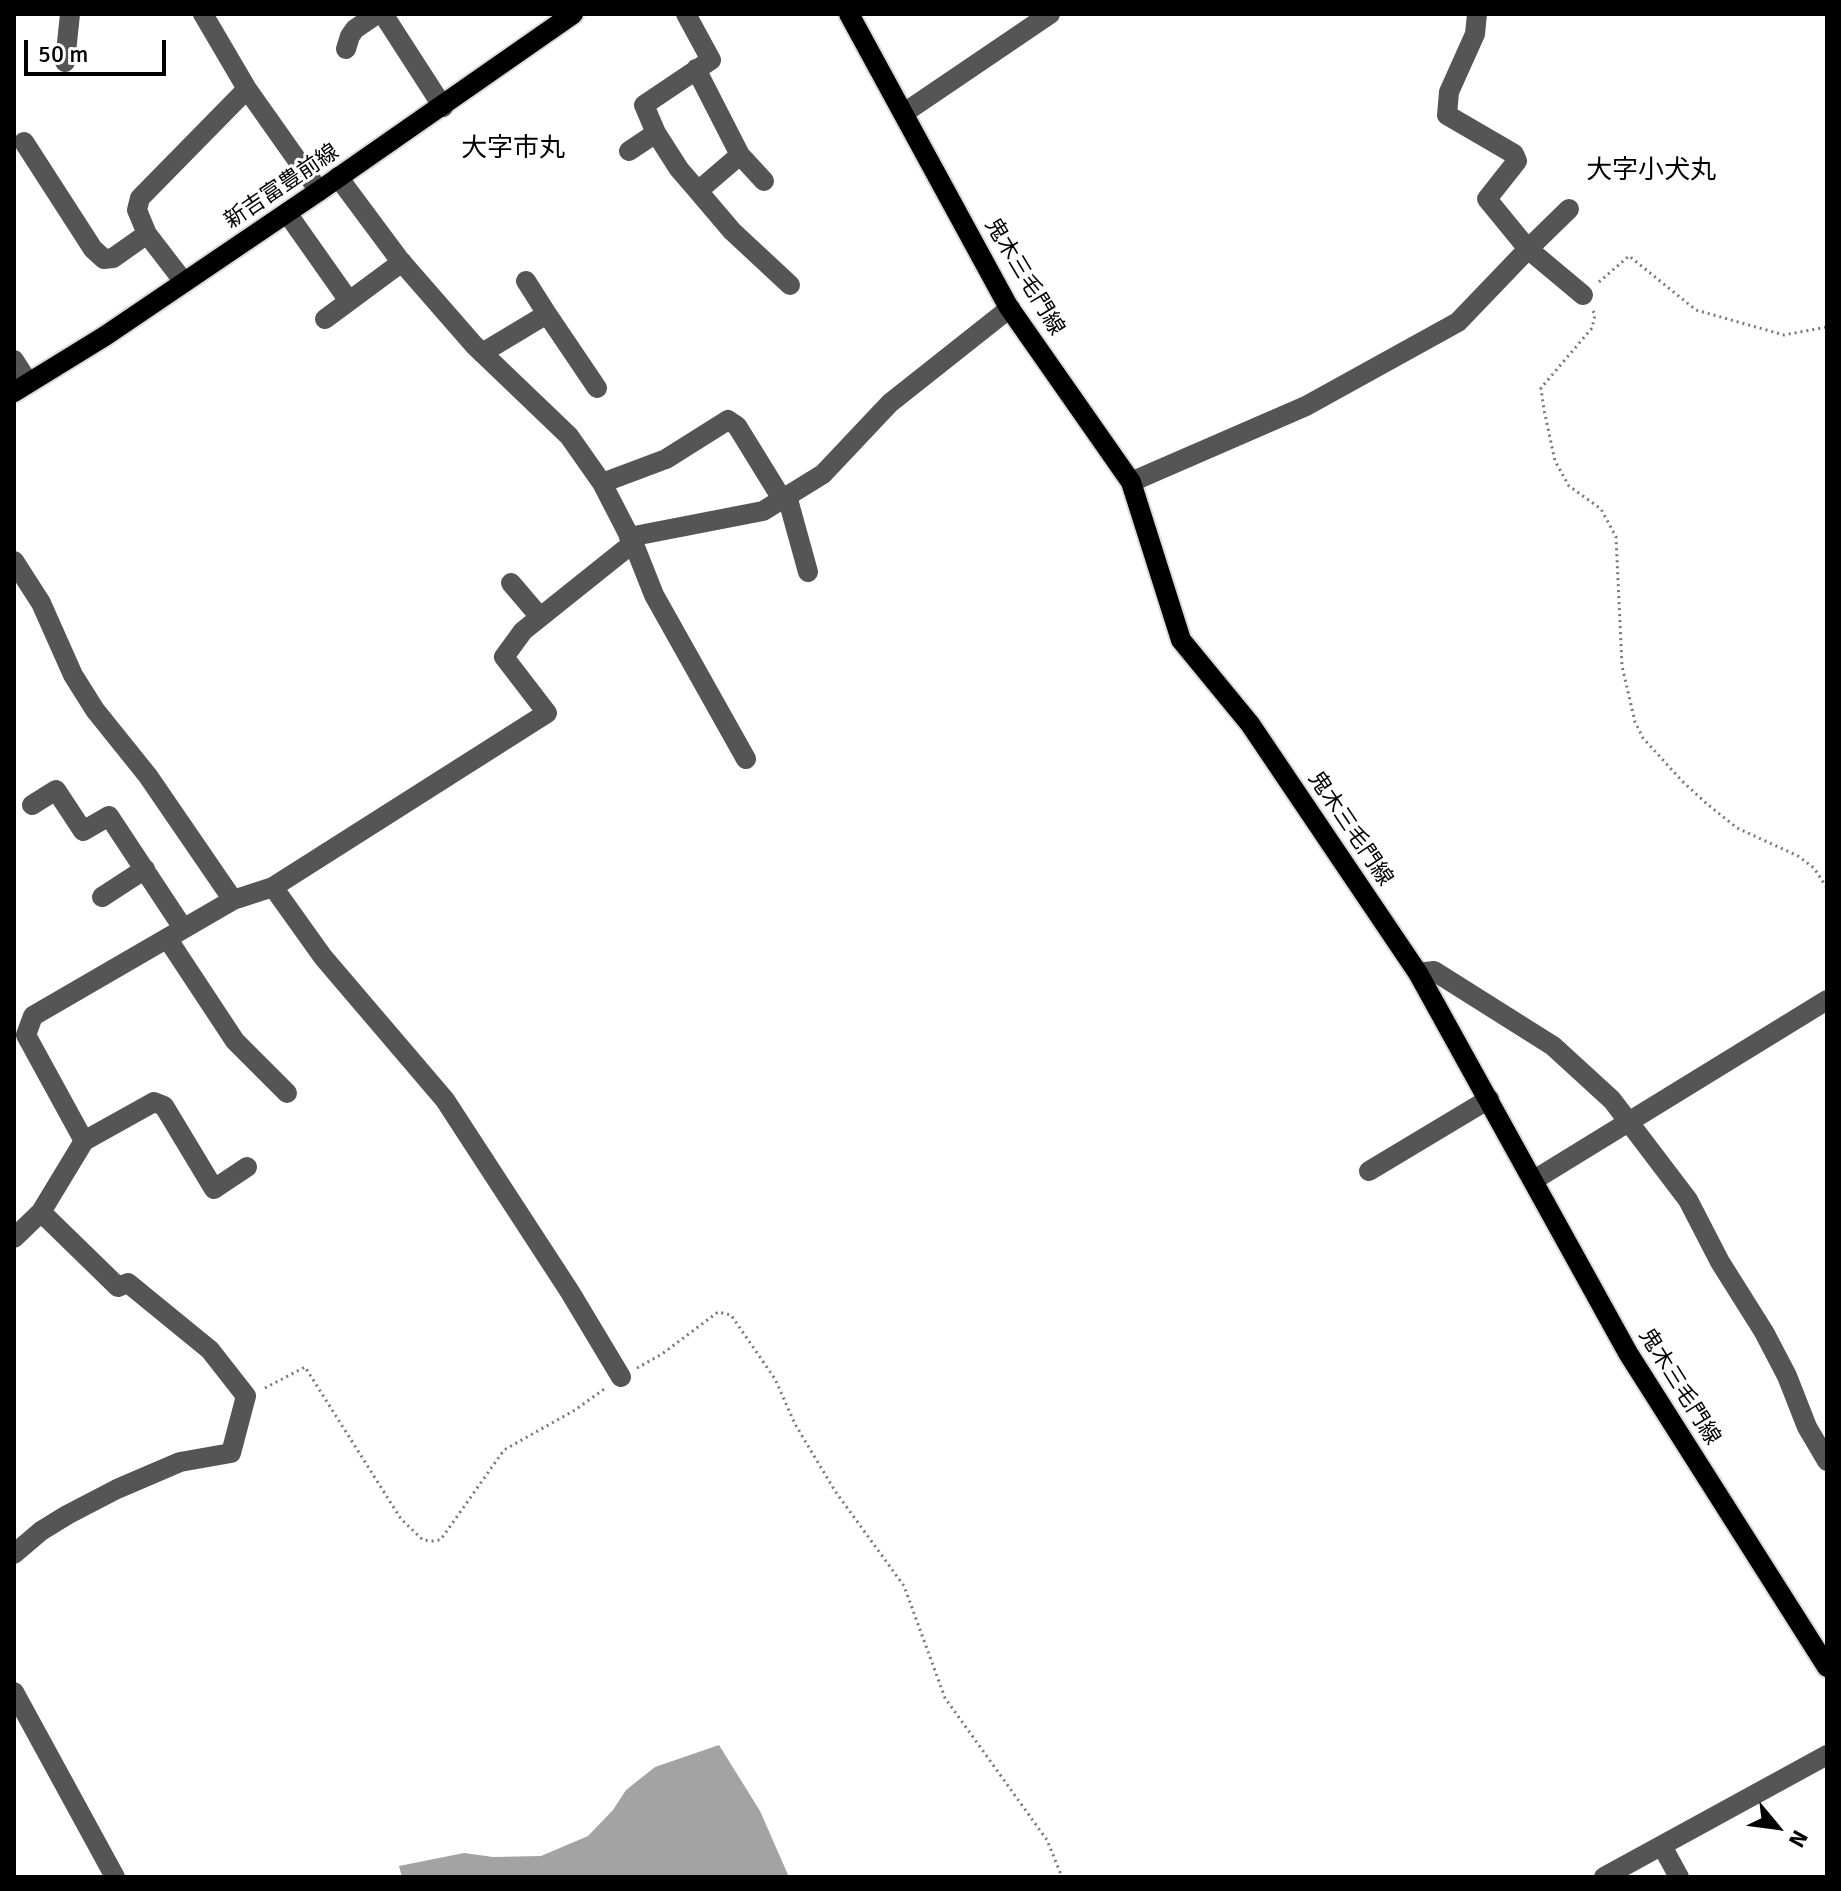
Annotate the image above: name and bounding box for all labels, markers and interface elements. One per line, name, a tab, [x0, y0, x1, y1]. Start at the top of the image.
scale bar	[28, 24, 170, 74]
text: 50 m	[38, 39, 88, 69]
district label: 大字市丸	[461, 133, 565, 165]
street label: 新吉富豊前線	[220, 139, 344, 235]
district label: 大字小犬丸	[1586, 155, 1716, 187]
street label: 鬼木三毛門線	[979, 214, 1069, 340]
street label: 鬼木三毛門線	[1302, 767, 1398, 891]
street label: 鬼木三毛門線	[1633, 1324, 1725, 1450]
north arrow	[1737, 1787, 1817, 1867]
text: N	[1783, 1826, 1814, 1852]

